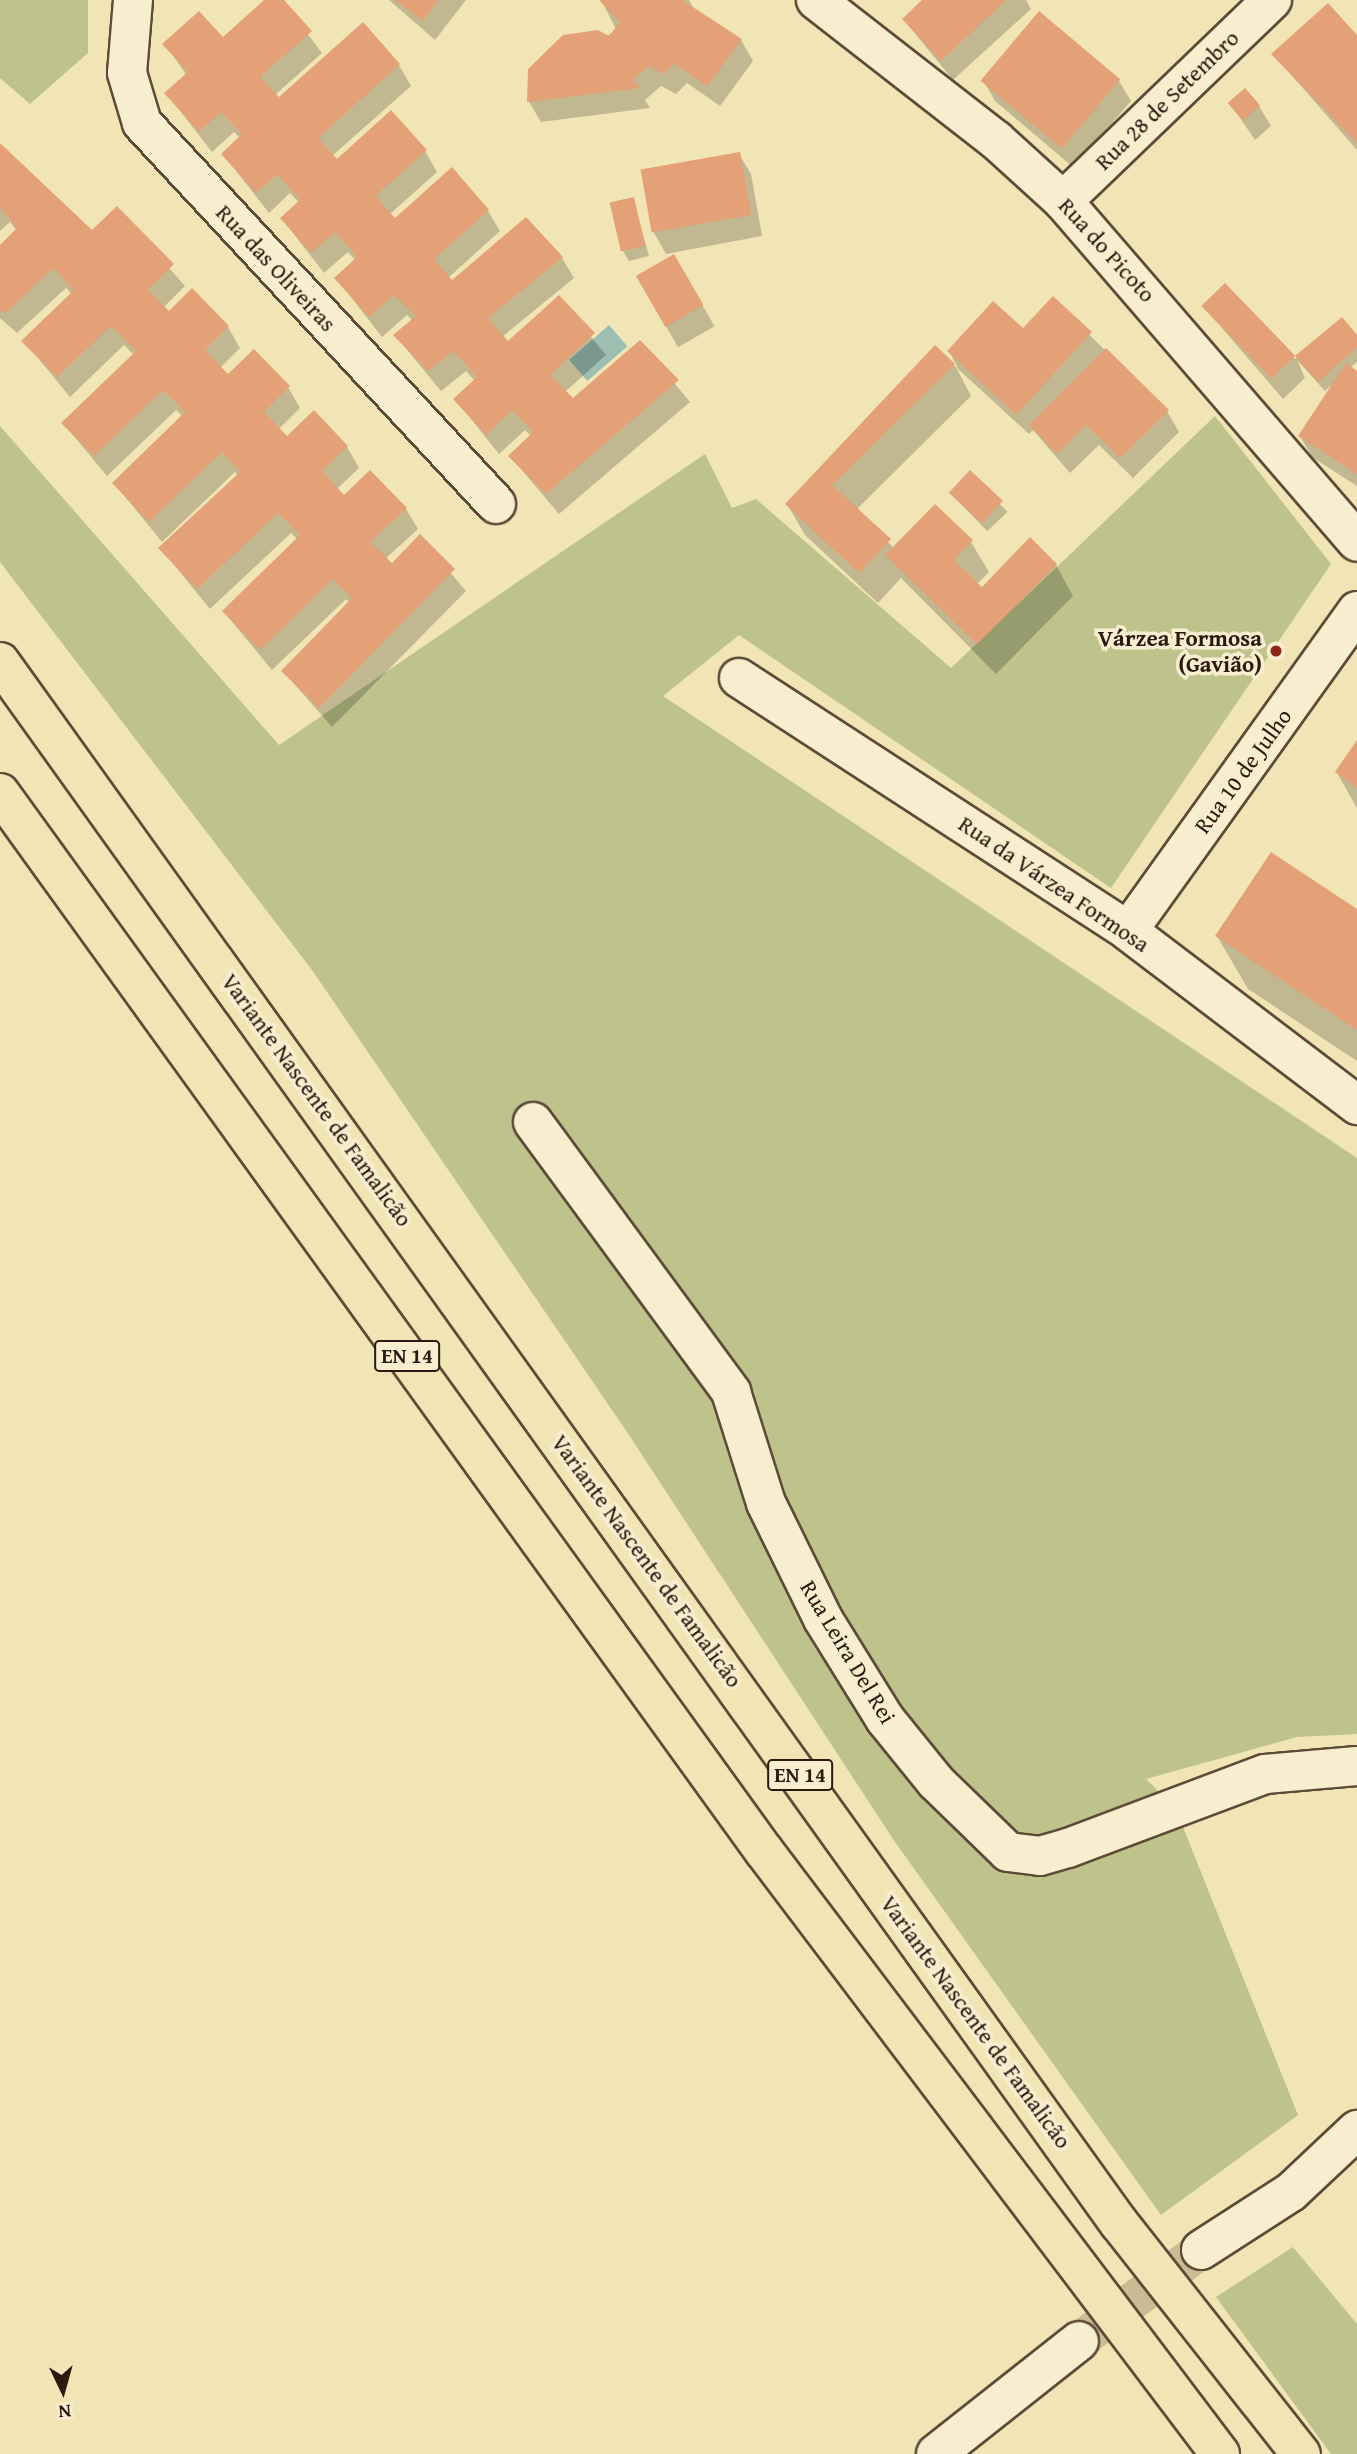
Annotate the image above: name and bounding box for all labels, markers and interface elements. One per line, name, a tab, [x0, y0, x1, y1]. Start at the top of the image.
street label: Rua 28 de Setembro	[1089, 24, 1245, 176]
street label: Rua do Picoto	[1053, 192, 1161, 308]
street label: Rua das Oliveiras	[210, 199, 342, 337]
place label: Várzea Formosa (Gavião)	[1098, 624, 1262, 678]
marker: Várzea Formosa (Gavião)	[1268, 643, 1284, 659]
street label: Rua 10 de Julho	[1188, 703, 1298, 839]
street label: Rua da Várzea Formosa	[953, 810, 1155, 958]
street label: Variante Nascente de Famalicão	[216, 968, 418, 1232]
road number: EN 14	[374, 1338, 440, 1374]
street label: Variante Nascente de Famalicão	[546, 1429, 748, 1693]
street label: Rua Leira Del Rei	[794, 1575, 902, 1729]
road number: EN 14	[767, 1758, 833, 1792]
street label: Variante Nascente de Famalicão	[875, 1890, 1077, 2154]
north arrow	[28, 2356, 98, 2426]
text: N	[57, 2397, 72, 2426]

